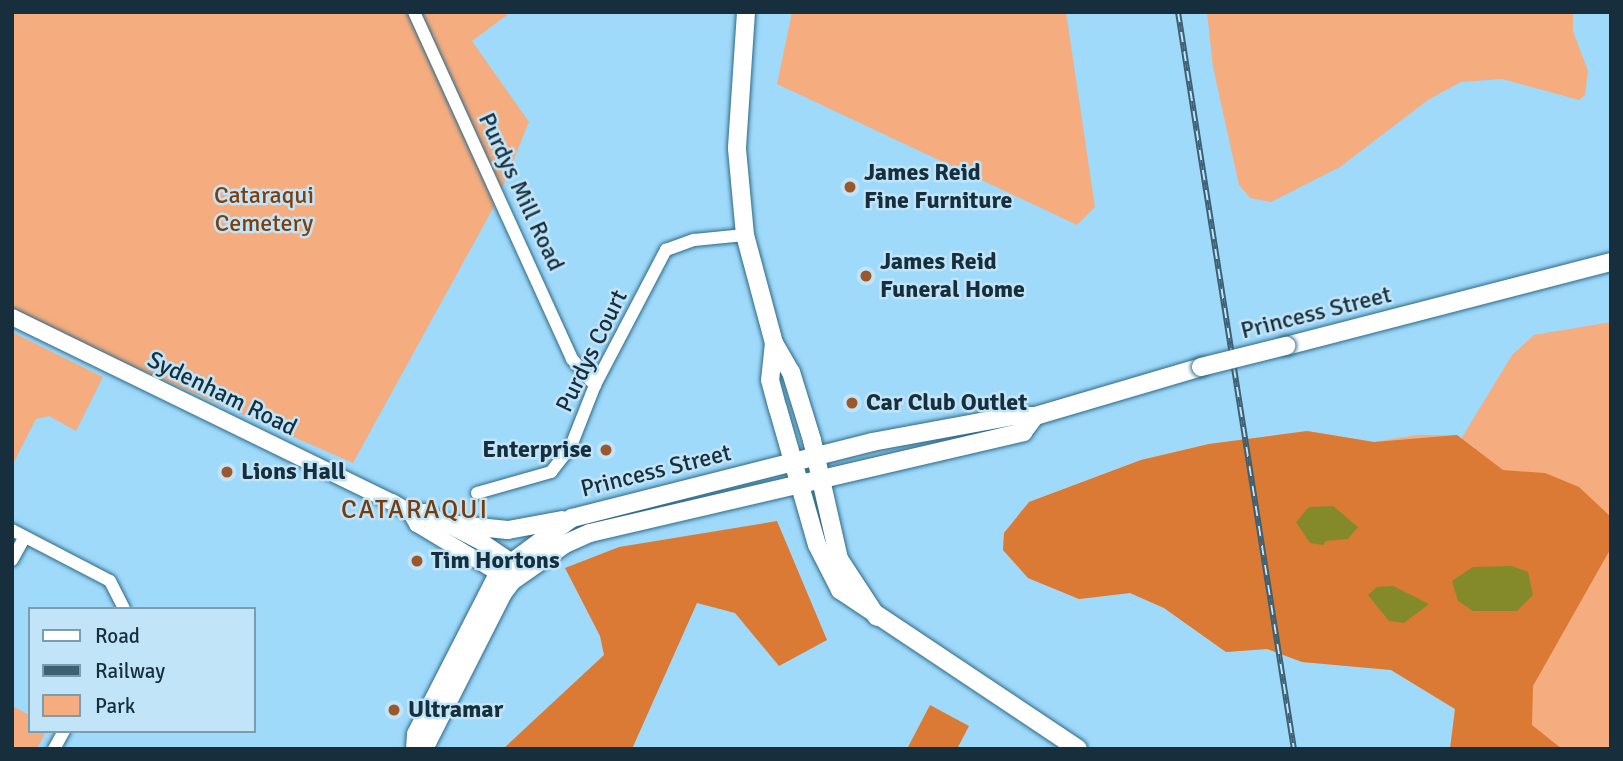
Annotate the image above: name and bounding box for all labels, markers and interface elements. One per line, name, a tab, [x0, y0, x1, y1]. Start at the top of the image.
street label: Purdys Mill Road	[472, 108, 570, 276]
place label: James Reid Fine Furniture	[864, 159, 1013, 215]
marker: James Reid Fine Furniture	[842, 179, 858, 195]
park label: Cataraqui Cemetery	[214, 182, 314, 238]
place label: James Reid Funeral Home	[880, 248, 1025, 304]
marker: James Reid Funeral Home	[858, 268, 874, 284]
street label: Princess Street	[1238, 280, 1394, 346]
street label: Purdys Court	[550, 285, 634, 417]
street label: Sydenham Road	[143, 345, 301, 443]
place label: Car Club Outlet	[866, 389, 1027, 417]
marker: Car Club Outlet	[844, 395, 860, 411]
place label: Enterprise	[482, 436, 592, 464]
street label: Princess Street	[578, 438, 734, 504]
marker: Enterprise	[598, 442, 614, 458]
place label: Lions Hall	[241, 458, 345, 486]
marker: Lions Hall	[219, 464, 235, 480]
district label: CATARAQUI	[342, 495, 488, 527]
place label: Tim Hortons	[431, 547, 560, 575]
marker: Tim Hortons	[409, 553, 425, 569]
legend	[28, 607, 256, 733]
text: Road	[95, 623, 140, 649]
text: Railway	[95, 658, 165, 684]
text: Park	[95, 693, 135, 719]
place label: Ultramar	[408, 696, 503, 724]
marker: Ultramar	[386, 702, 402, 718]

